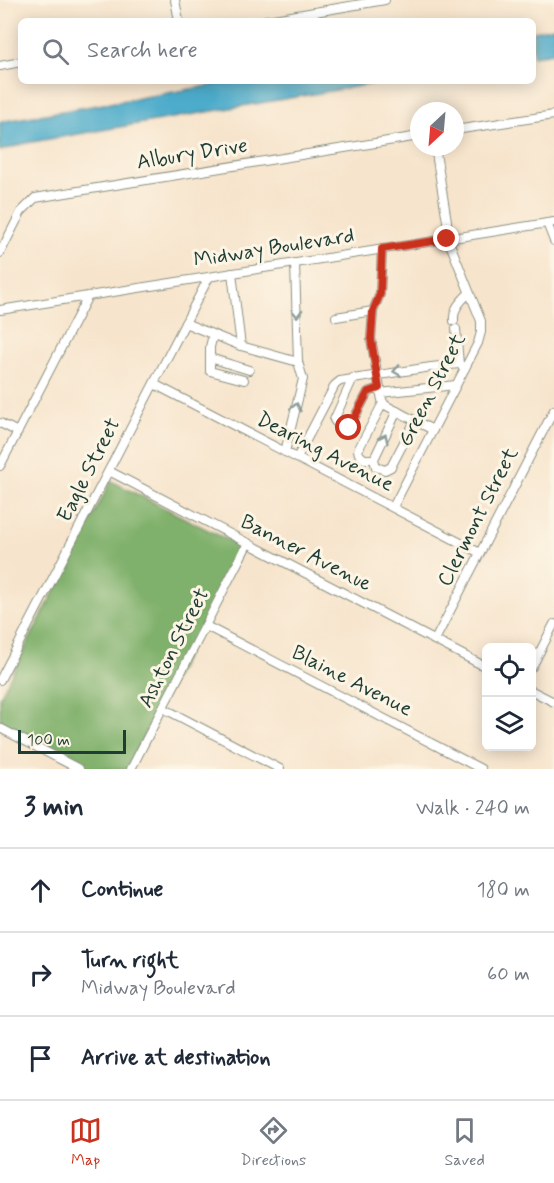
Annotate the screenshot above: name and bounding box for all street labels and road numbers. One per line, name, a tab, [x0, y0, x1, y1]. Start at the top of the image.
street label: Albury Drive	[134, 131, 250, 177]
street label: Midway Boulevard	[192, 221, 356, 275]
street label: Green Street	[392, 328, 473, 451]
street label: Dearing Avenue	[252, 405, 398, 499]
street label: Eagle Street	[51, 413, 127, 527]
street label: Clermont Street	[431, 442, 525, 591]
street label: Banner Avenue	[236, 508, 376, 598]
street label: Ashton Street	[132, 583, 216, 713]
street label: Blaine Avenue	[287, 639, 417, 723]

